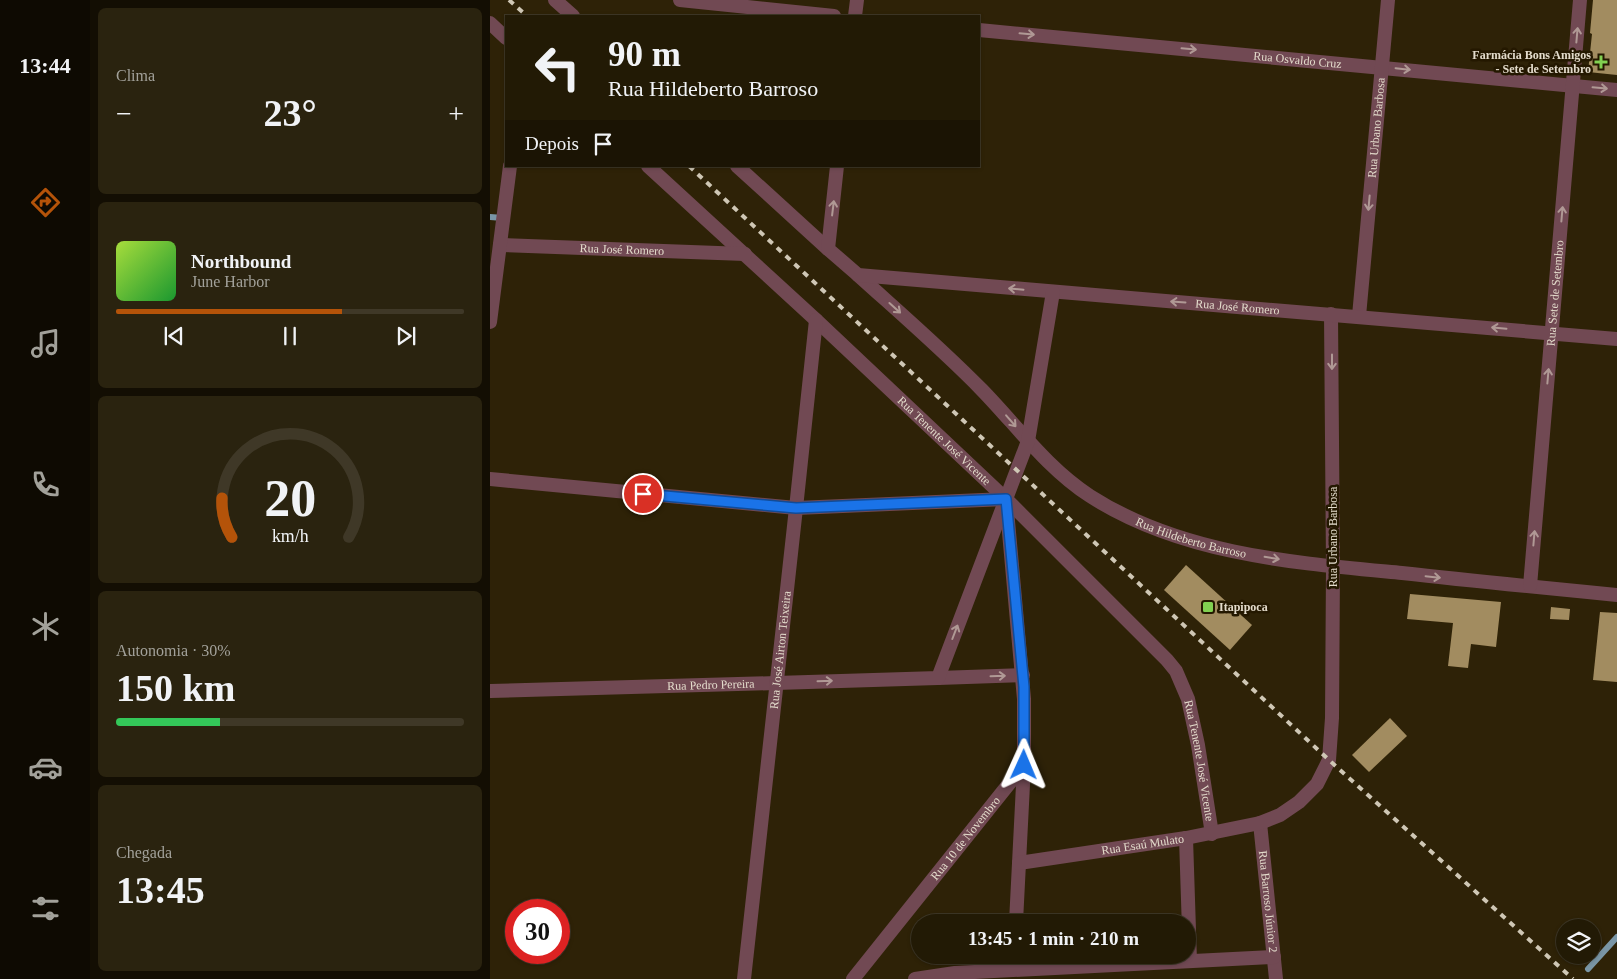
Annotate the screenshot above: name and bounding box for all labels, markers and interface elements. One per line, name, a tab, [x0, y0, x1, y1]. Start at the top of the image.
one-way arrow	[1572, 27, 1582, 43]
one-way arrow	[1019, 30, 1035, 39]
icon: left	[525, 35, 590, 100]
text: 90 m	[608, 35, 681, 74]
one-way arrow	[1181, 44, 1197, 54]
place label: Farmácia Bons Amigos - Sete de Setembro	[1472, 48, 1591, 76]
street label: Rua Osvaldo Cruz	[1253, 49, 1342, 71]
text: 13:44	[19, 53, 71, 78]
marker: Farmácia Bons Amigos - Sete de Setembro	[1595, 56, 1607, 68]
one-way arrow	[1395, 64, 1411, 74]
text: Clima	[116, 67, 155, 84]
text: Rua Hildeberto Barroso	[608, 76, 818, 101]
street label: Rua Urbano Barbosa	[1365, 76, 1388, 179]
one-way arrow	[1591, 83, 1607, 93]
text: 23°	[263, 92, 317, 134]
text: −	[116, 98, 132, 129]
text: +	[448, 98, 464, 129]
icon: arrive	[589, 130, 617, 158]
text: Depois	[525, 133, 579, 154]
icon: directions	[28, 185, 63, 220]
one-way arrow	[1365, 194, 1374, 210]
one-way arrow	[828, 200, 838, 216]
one-way arrow	[1557, 206, 1567, 222]
street label: Rua Sete de Setembro	[1543, 239, 1566, 347]
street label: Rua José Romero	[579, 241, 664, 258]
text: Northbound	[191, 251, 291, 272]
text: June Harbor	[191, 273, 270, 290]
one-way arrow	[1008, 284, 1024, 294]
street label: Rua José Romero	[1195, 296, 1280, 318]
one-way arrow	[1170, 297, 1186, 306]
one-way arrow	[888, 302, 901, 314]
icon: previous	[160, 322, 188, 350]
icon: pause	[276, 322, 304, 350]
icon: next	[392, 322, 420, 350]
one-way arrow	[1491, 323, 1507, 333]
icon: music	[28, 326, 63, 361]
one-way arrow	[1327, 354, 1337, 370]
one-way arrow	[1543, 368, 1553, 384]
street label: Rua Tenente José Vicente	[895, 393, 994, 488]
one-way arrow	[1005, 415, 1017, 428]
icon: phone	[28, 467, 63, 502]
text: 20	[264, 470, 316, 527]
pin	[622, 473, 664, 515]
icon: arrive	[629, 480, 657, 508]
street label: Rua Urbano Barbosa	[1326, 486, 1340, 587]
street label: Rua Hildeberto Barroso	[1134, 515, 1247, 561]
text: km/h	[272, 526, 308, 546]
one-way arrow	[1529, 530, 1539, 546]
one-way arrow	[1263, 554, 1279, 564]
one-way arrow	[1425, 572, 1441, 582]
street label: Rua José Airton Teixeira	[767, 590, 794, 710]
marker: Itapipoca	[1201, 600, 1215, 614]
place label: Itapipoca	[1219, 600, 1268, 614]
icon: climate	[28, 609, 63, 644]
one-way arrow	[951, 625, 960, 640]
text: Autonomia · 30%	[116, 642, 231, 659]
text: 150 km	[116, 667, 235, 709]
one-way arrow	[989, 671, 1005, 681]
one-way arrow	[816, 676, 833, 686]
street label: Rua Pedro Pereira	[667, 677, 755, 693]
street label: Rua Tenente José Vicente	[1181, 699, 1217, 822]
position arrow	[997, 738, 1049, 790]
icon: car	[28, 750, 63, 785]
street label: Rua 10 de Novembro	[928, 794, 1003, 883]
street label: Rua Esaú Mulato	[1100, 831, 1185, 858]
text: Chegada	[116, 844, 172, 861]
street label: Rua Barroso Júnior 2	[1256, 850, 1280, 953]
text: 13:45	[116, 869, 205, 911]
icon: filters	[28, 891, 63, 926]
speed limit sign: 30	[505, 899, 570, 964]
map controls	[1556, 919, 1601, 964]
button: layers	[1556, 919, 1601, 964]
text: 13:45 · 1 min · 210 m	[968, 928, 1139, 949]

